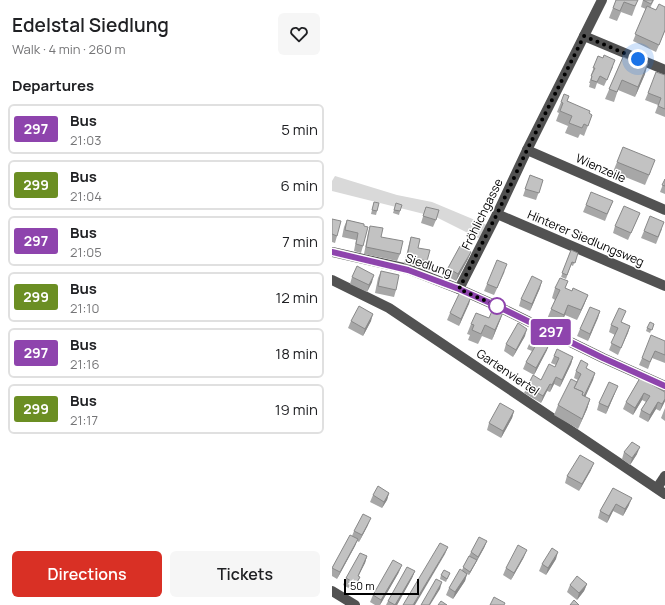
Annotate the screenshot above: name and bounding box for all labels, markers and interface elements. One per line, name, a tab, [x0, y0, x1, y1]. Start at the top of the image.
text: Edelstal Siedlung	[12, 12, 169, 38]
button: heart	[278, 13, 320, 55]
text: Walk · 4 min · 260 m	[12, 40, 126, 58]
your location	[628, 49, 648, 69]
text: Departures	[12, 75, 94, 96]
text: Bus	[70, 110, 97, 131]
text: 297	[24, 119, 48, 138]
text: 5 min	[281, 119, 318, 140]
text: 21:03	[70, 131, 102, 149]
street label: Wienzeile	[573, 149, 629, 187]
text: Bus	[70, 166, 97, 187]
text: 299	[23, 175, 49, 194]
text: 6 min	[281, 175, 318, 196]
street label: Fröhlichgasse	[457, 176, 507, 252]
text: 21:04	[70, 187, 102, 205]
street label: Hinterer Siedlungsweg	[525, 206, 647, 270]
text: Bus	[70, 222, 97, 243]
text: 297	[24, 231, 48, 250]
text: 7 min	[282, 231, 318, 252]
text: 21:05	[70, 243, 102, 261]
street label: Siedlung	[403, 249, 455, 281]
text: Bus	[70, 278, 97, 299]
text: 299	[23, 287, 49, 306]
text: 12 min	[275, 287, 318, 308]
unlabelled marker	[488, 297, 506, 315]
text: 21:10	[70, 299, 99, 317]
line badge: 297	[528, 319, 574, 345]
text: 297	[539, 322, 563, 341]
text: Bus	[70, 334, 97, 355]
text: 297	[24, 343, 48, 362]
text: 18 min	[275, 343, 318, 364]
street label: Gartenviertel	[473, 345, 543, 399]
text: 21:16	[70, 355, 100, 373]
text: Bus	[70, 390, 97, 411]
text: 299	[23, 399, 49, 418]
text: 19 min	[275, 399, 318, 420]
text: 21:17	[70, 411, 98, 429]
button: Directions	[12, 551, 162, 597]
button: Tickets	[170, 551, 320, 597]
scale bar	[344, 577, 419, 596]
text: 50 m	[350, 578, 375, 593]

